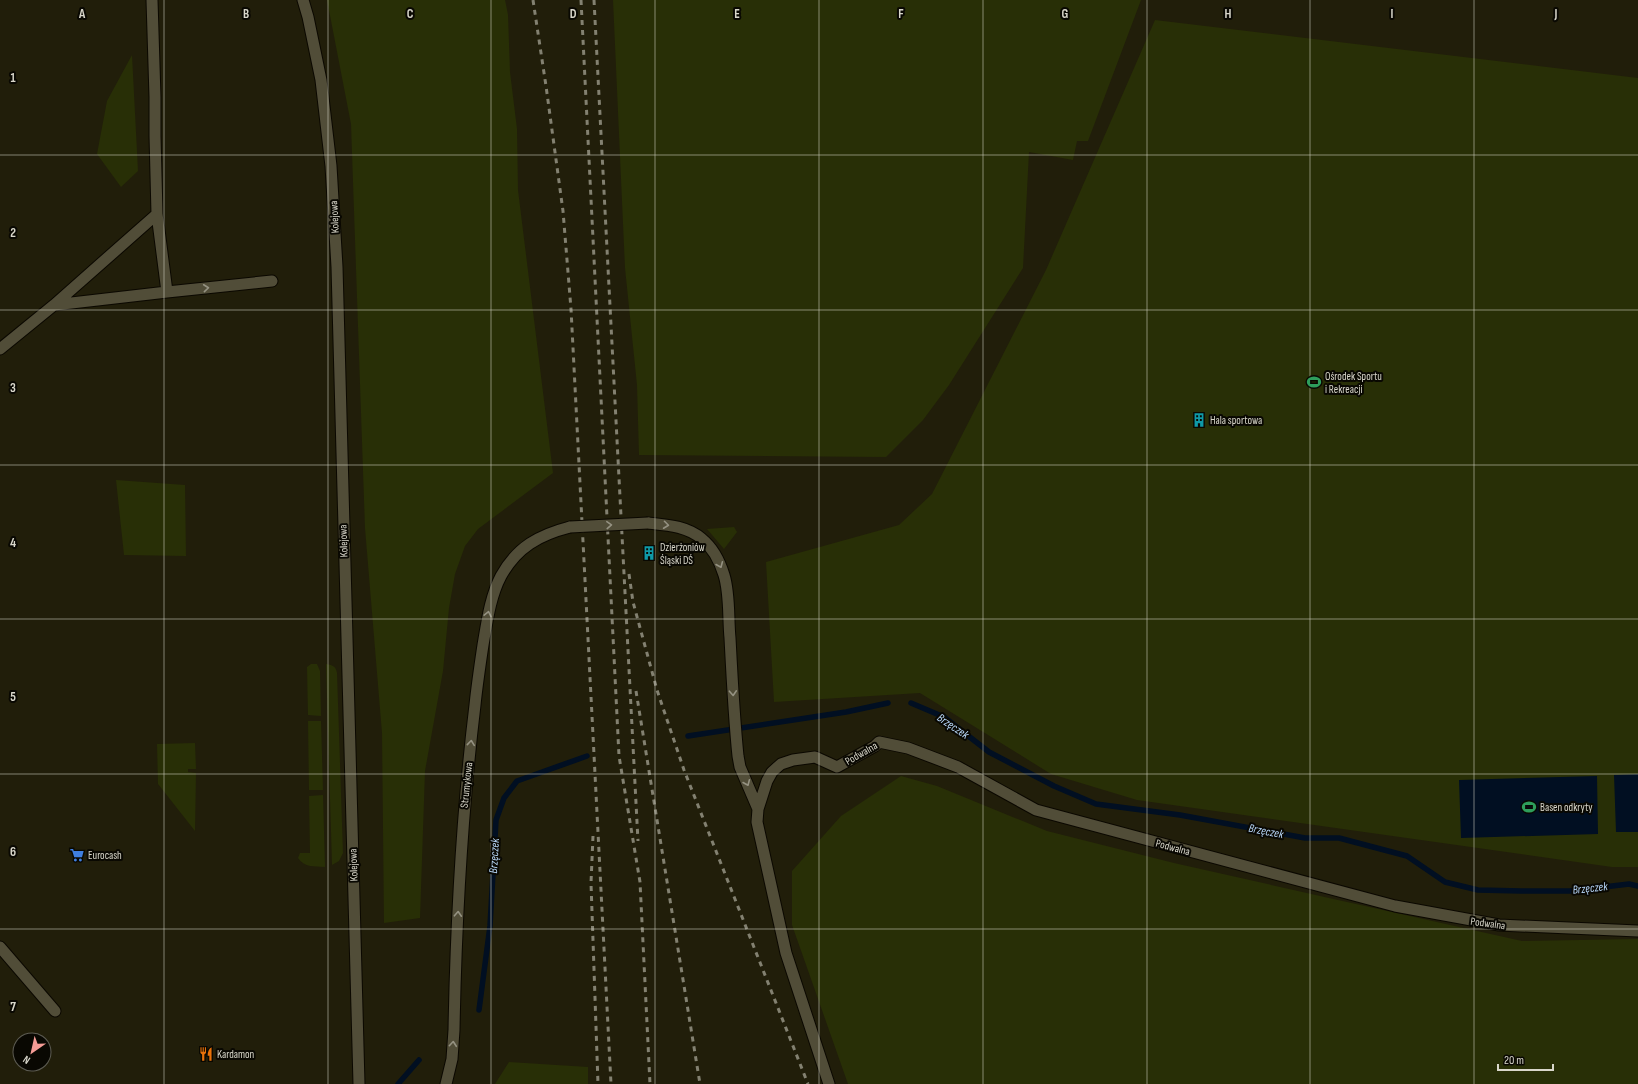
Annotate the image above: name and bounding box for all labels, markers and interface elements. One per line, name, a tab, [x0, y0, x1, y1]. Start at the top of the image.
text: A	[78, 6, 86, 22]
text: B	[243, 6, 249, 22]
text: C	[407, 6, 414, 22]
text: D	[570, 6, 577, 22]
text: E	[734, 6, 740, 22]
text: F	[898, 6, 904, 22]
text: G	[1062, 6, 1069, 22]
text: H	[1225, 6, 1232, 22]
text: I	[1391, 6, 1394, 22]
text: J	[1554, 6, 1558, 22]
text: 1	[10, 70, 16, 86]
street label: Kolejowa	[327, 200, 342, 234]
text: 2	[10, 225, 16, 241]
one-way arrow	[203, 284, 209, 293]
place label: Ośrodek Sportu i Rekreacji	[1325, 370, 1382, 396]
sports icon: Ośrodek Sportu i Rekreacji	[1306, 374, 1322, 390]
text: 3	[10, 380, 16, 396]
building icon: Hala sportowa	[1191, 412, 1207, 428]
place label: Hala sportowa	[1210, 414, 1262, 427]
one-way arrow	[606, 520, 612, 529]
one-way arrow	[663, 520, 669, 529]
street label: Kolejowa	[336, 524, 351, 557]
text: 4	[10, 535, 16, 551]
place label: Dzierżoniów Śląski DŚ	[660, 541, 705, 567]
building icon: Dzierżoniów Śląski DŚ	[641, 545, 657, 561]
one-way arrow	[715, 560, 723, 568]
one-way arrow	[484, 611, 492, 617]
text: 5	[10, 689, 16, 705]
one-way arrow	[729, 690, 737, 696]
water label: Brzęczek	[934, 710, 972, 743]
street label: Podwalna	[843, 739, 880, 768]
one-way arrow	[466, 740, 475, 746]
street label: Strumykowa	[458, 762, 475, 809]
one-way arrow	[742, 778, 750, 786]
sports icon: Basen odkryty	[1521, 799, 1537, 815]
place label: Basen odkryty	[1540, 801, 1593, 814]
water label: Brzęczek	[1247, 821, 1285, 842]
street label: Podwalna	[1154, 837, 1191, 858]
water label: Brzęczek	[486, 838, 503, 874]
text: 6	[10, 844, 16, 860]
supermarket icon: Eurocash	[69, 847, 85, 863]
street label: Kolejowa	[346, 848, 361, 881]
place label: Eurocash	[88, 849, 122, 862]
water label: Brzęczek	[1572, 879, 1609, 898]
one-way arrow	[454, 911, 462, 917]
street label: Podwalna	[1470, 915, 1506, 932]
text: 7	[10, 999, 16, 1015]
north arrow	[12, 1032, 52, 1072]
one-way arrow	[448, 1041, 457, 1047]
restaurant icon: Kardamon	[198, 1046, 214, 1062]
scale bar	[1498, 1046, 1553, 1072]
place label: Kardamon	[217, 1048, 255, 1061]
text: N	[21, 1053, 33, 1067]
text: 20 m	[1504, 1053, 1524, 1068]

